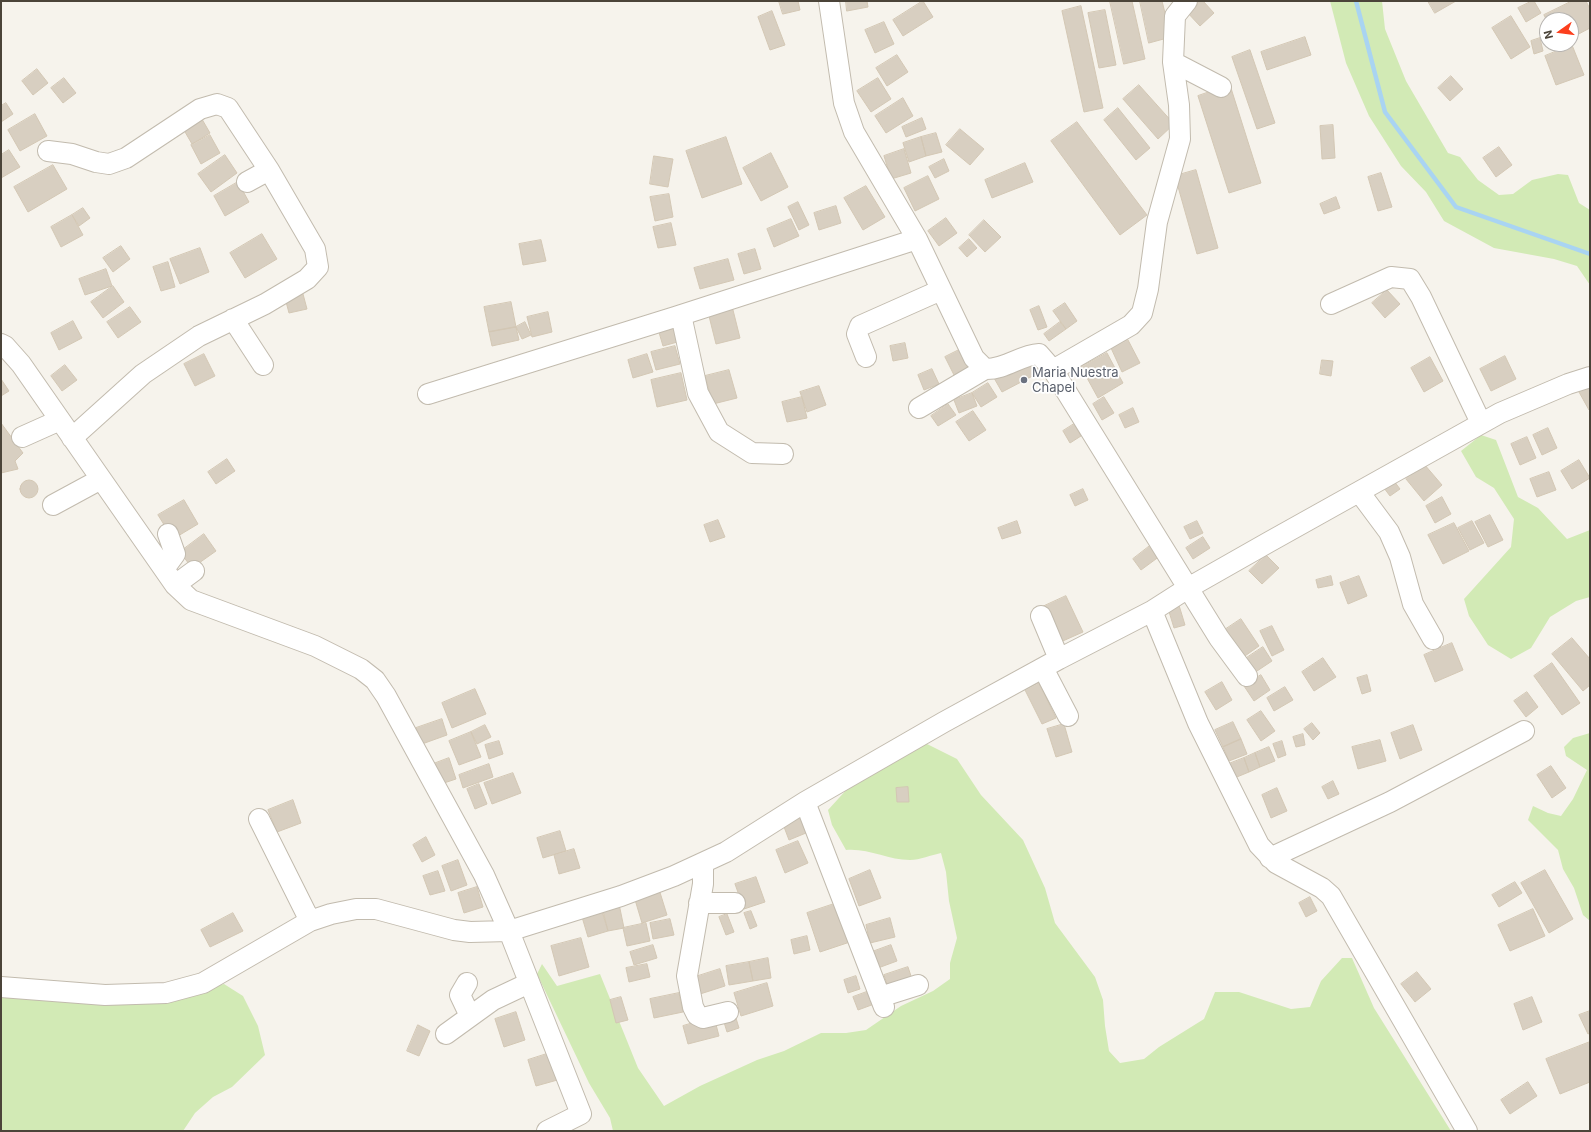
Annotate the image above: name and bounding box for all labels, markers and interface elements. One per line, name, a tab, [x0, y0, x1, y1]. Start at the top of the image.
north arrow	[1539, 12, 1579, 52]
text: N	[1541, 29, 1556, 40]
place label: Maria Nuestra Chapel	[1032, 365, 1119, 396]
marker: Maria Nuestra Chapel	[1019, 375, 1029, 385]

